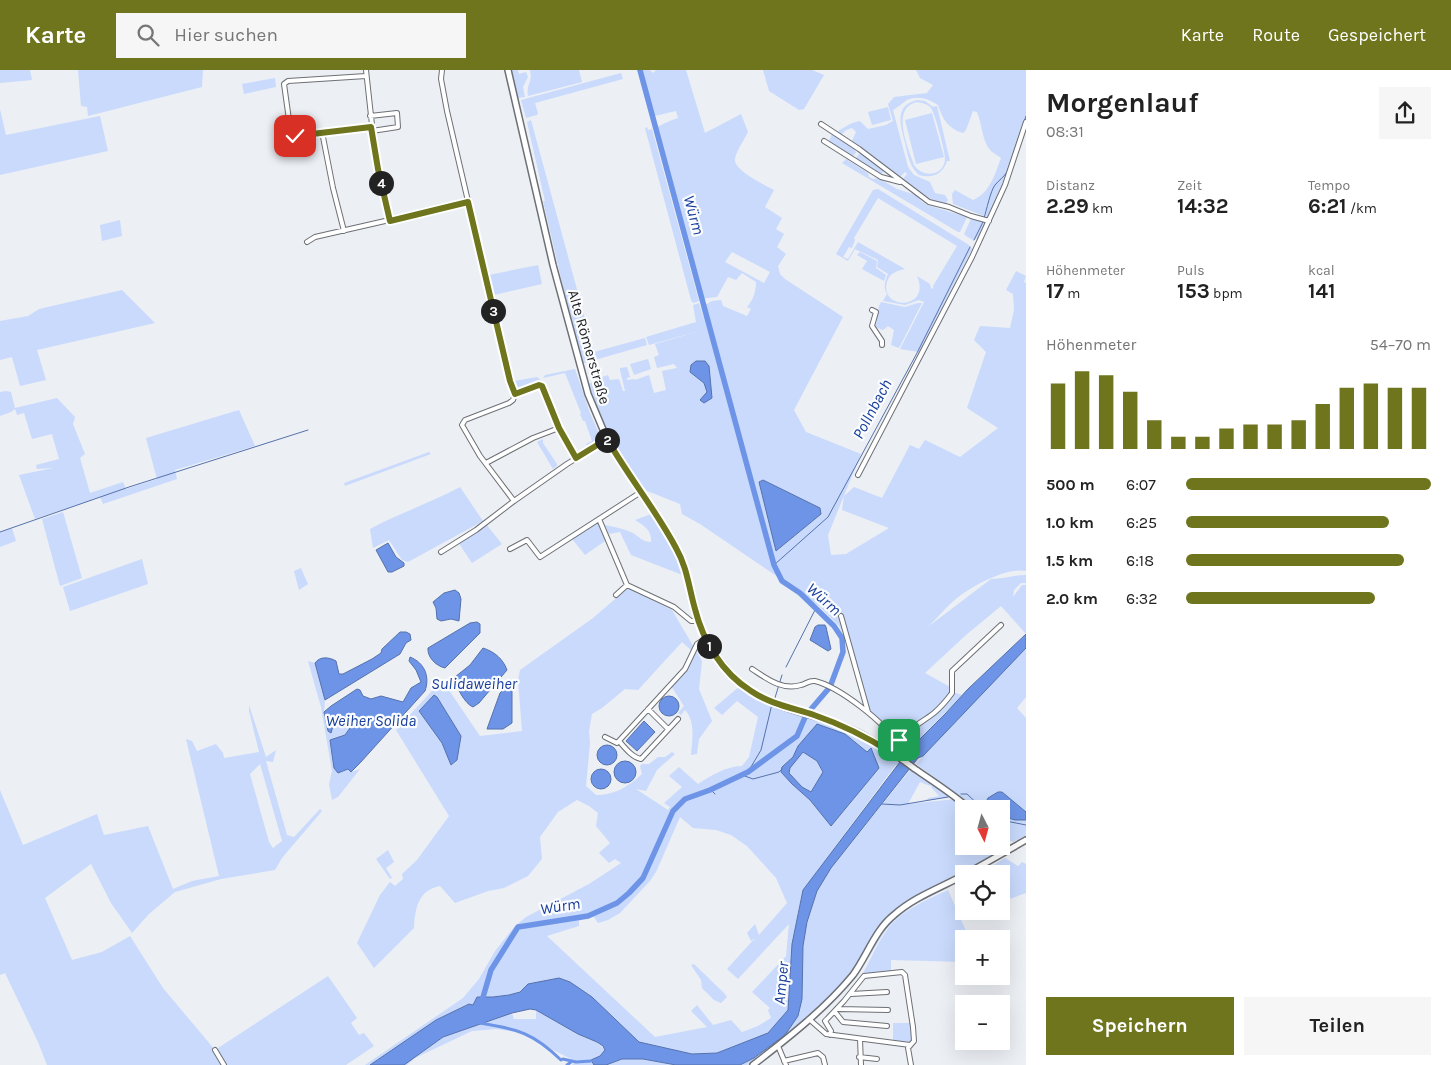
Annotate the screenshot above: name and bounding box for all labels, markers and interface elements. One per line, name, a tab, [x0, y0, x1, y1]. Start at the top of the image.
search box	[116, 13, 466, 58]
text: Karte	[25, 21, 86, 49]
icon: search	[134, 21, 162, 49]
text: Hier suchen	[174, 24, 278, 46]
text: Karte	[1181, 24, 1224, 46]
text: Route	[1252, 24, 1300, 46]
text: Gespeichert	[1328, 24, 1426, 46]
text: Morgenlauf	[1046, 86, 1198, 119]
button: share	[1379, 87, 1431, 139]
pin	[274, 115, 316, 157]
icon: check	[281, 122, 309, 150]
text: 08:31	[1046, 122, 1084, 141]
pin: 4	[368, 170, 394, 196]
text: 4	[377, 175, 386, 192]
text: Distanz	[1046, 177, 1095, 194]
text: Zeit	[1177, 177, 1202, 194]
text: Tempo	[1308, 177, 1350, 194]
water label: Würm	[680, 193, 708, 237]
text: 2.29	[1046, 194, 1089, 218]
text: 14:32	[1177, 194, 1228, 218]
text: 6:21	[1308, 194, 1347, 218]
text: km	[1089, 200, 1113, 217]
text: /km	[1347, 200, 1377, 217]
text: Höhenmeter	[1046, 262, 1125, 279]
text: Puls	[1177, 262, 1205, 279]
text: kcal	[1308, 262, 1335, 279]
text: 17	[1046, 279, 1064, 303]
text: 153	[1177, 279, 1210, 303]
text: 141	[1308, 279, 1335, 303]
text: m	[1064, 285, 1080, 302]
text: bpm	[1210, 285, 1243, 302]
street label: Alte Römerstraße	[564, 288, 614, 406]
pin: 3	[480, 298, 506, 324]
text: 3	[489, 303, 498, 320]
text: Höhenmeter	[1046, 335, 1136, 354]
text: 54–70 m	[1370, 335, 1431, 354]
water label: Pollnbach	[848, 376, 896, 442]
pin: 2	[594, 428, 620, 452]
text: 2	[603, 432, 612, 449]
text: 500 m	[1046, 475, 1095, 494]
text: 6:07	[1126, 475, 1156, 494]
text: 1.0 km	[1046, 513, 1094, 532]
text: 6:25	[1126, 513, 1157, 532]
text: 1.5 km	[1046, 551, 1093, 570]
text: 6:18	[1126, 551, 1154, 570]
water label: Würm	[803, 579, 845, 619]
text: 2.0 km	[1046, 589, 1098, 608]
text: 6:32	[1126, 589, 1158, 608]
pin: 1	[696, 634, 722, 658]
text: 1	[707, 638, 712, 655]
water label: Sulidaweiher	[431, 674, 518, 693]
water label: Weiher Solida	[326, 711, 416, 730]
pin	[878, 719, 920, 761]
icon: arrive	[885, 726, 913, 754]
north arrow	[955, 800, 1010, 855]
map controls	[955, 800, 1010, 1050]
button: locate	[955, 865, 1010, 920]
water label: Würm	[539, 893, 581, 919]
button: +	[955, 930, 1010, 985]
water label: Amper	[770, 960, 792, 1005]
button: −	[955, 995, 1010, 1050]
button: Speichern	[1046, 997, 1234, 1055]
button: Teilen	[1244, 997, 1431, 1055]

